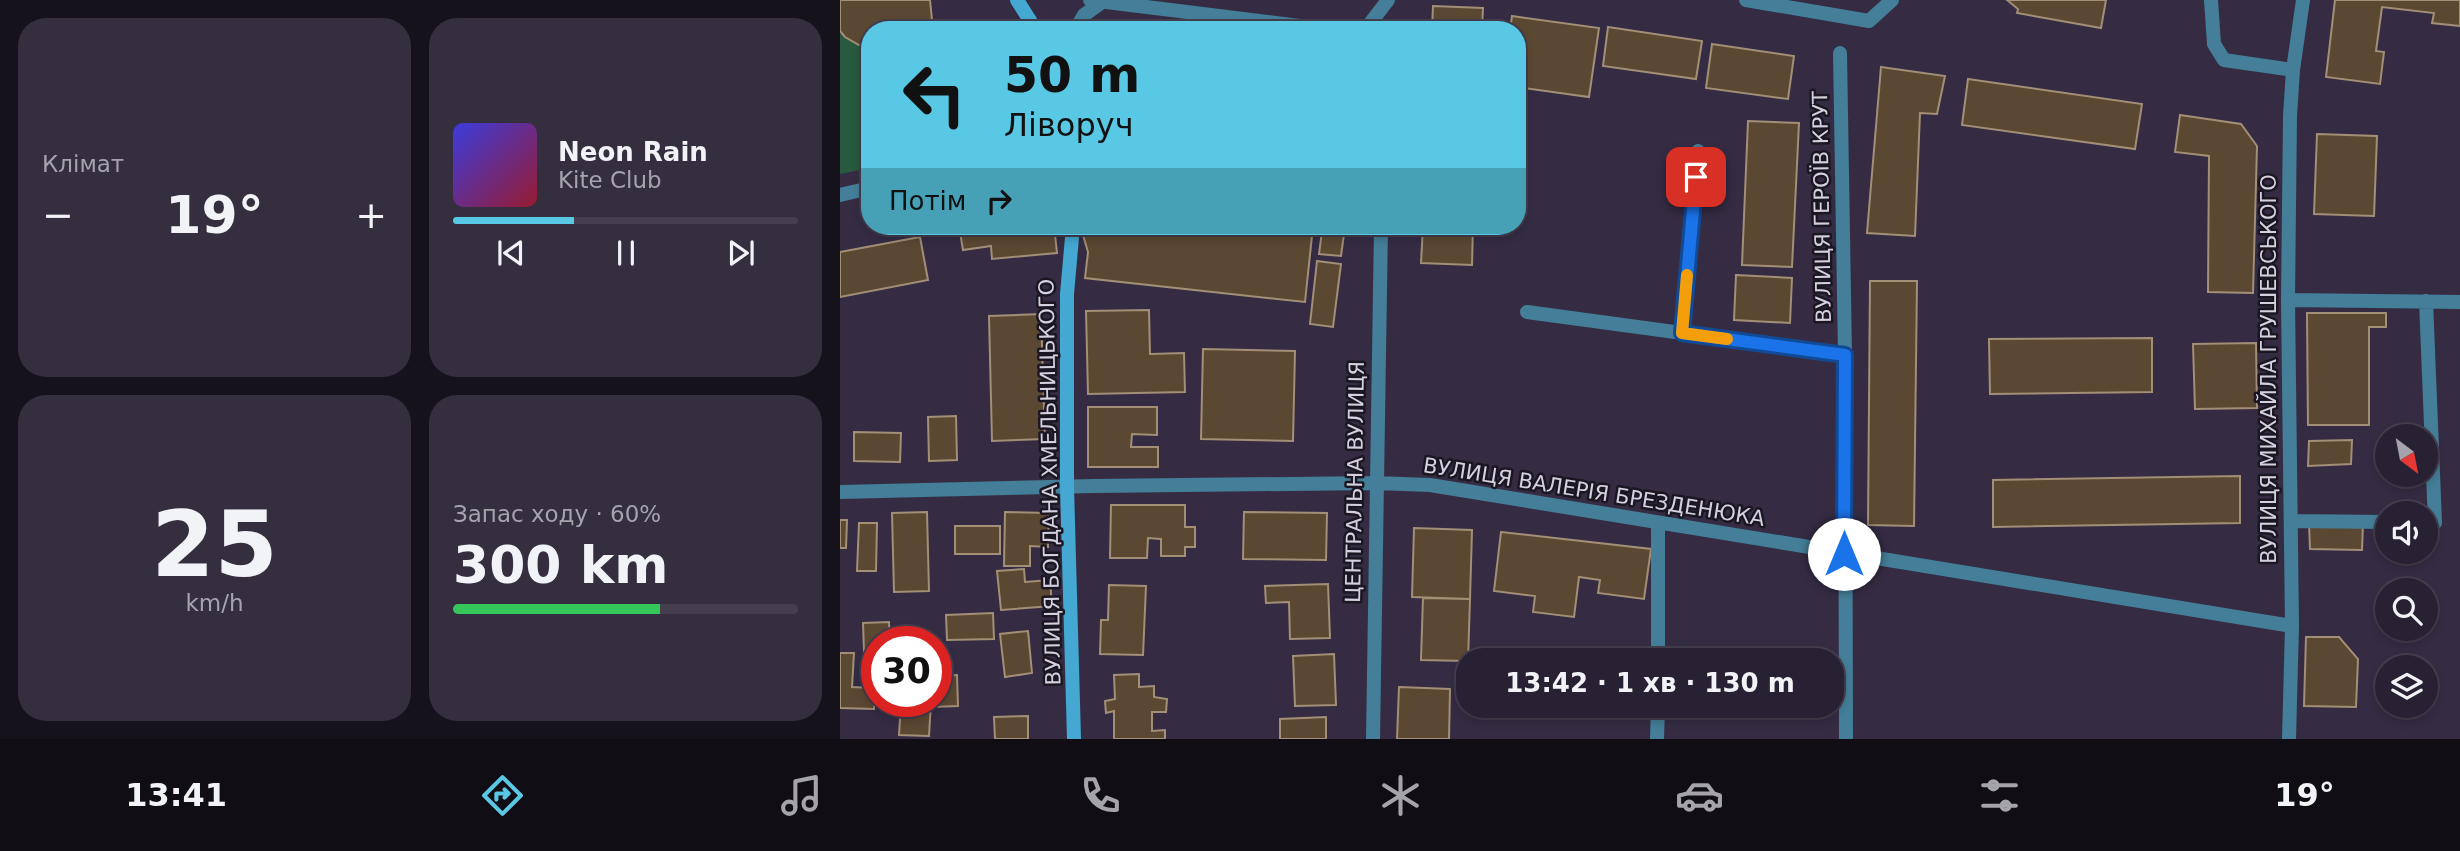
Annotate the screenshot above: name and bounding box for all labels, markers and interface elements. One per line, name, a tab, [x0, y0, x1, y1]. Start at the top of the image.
text: 50 m	[1004, 47, 1140, 104]
icon: left	[889, 49, 980, 140]
street label: ВУЛИЦЯ ГЕРОЇВ КРУТ	[1807, 91, 1836, 323]
text: Ліворуч	[1004, 106, 1134, 144]
text: Neon Rain	[558, 137, 708, 167]
pin	[1666, 147, 1726, 207]
text: Клімат	[42, 151, 124, 177]
icon: arrive	[1677, 158, 1715, 196]
text: Kite Club	[558, 167, 662, 193]
street label: ВУЛИЦЯ МИХАЙЛА ГРУШЕВСЬКОГО	[2256, 174, 2281, 564]
icon: right	[980, 182, 1018, 220]
text: 19°	[165, 185, 264, 245]
text: Потім	[889, 186, 966, 216]
text: −	[42, 193, 74, 237]
text: +	[355, 193, 387, 237]
icon: previous	[492, 234, 530, 272]
icon: pause	[607, 234, 645, 272]
icon: next	[722, 234, 760, 272]
street label: ВУЛИЦЯ БОГДАНА ХМЕЛЬНИЦЬКОГО	[1034, 279, 1066, 685]
street label: ЦЕНТРАЛЬНА ВУЛИЦЯ	[1341, 361, 1369, 603]
north arrow	[2375, 424, 2438, 486]
map controls	[2375, 424, 2438, 718]
street label: ВУЛИЦЯ ВАЛЕРІЯ БРЕЗДЕНЮКА	[1422, 453, 1767, 531]
text: 25	[151, 492, 278, 597]
text: Запас ходу · 60%	[453, 501, 661, 527]
button: sound	[2375, 501, 2438, 564]
position arrow	[1807, 517, 1881, 591]
text: 300 km	[453, 535, 668, 595]
button: search	[2375, 578, 2438, 641]
text: km/h	[185, 590, 244, 616]
speed limit sign: 30	[861, 626, 952, 717]
button: layers	[2375, 655, 2438, 718]
text: 13:42 · 1 хв · 130 m	[1505, 668, 1795, 698]
icon: directions	[478, 771, 527, 820]
icon: music	[777, 771, 826, 820]
icon: phone	[1076, 771, 1125, 820]
icon: climate	[1376, 771, 1425, 820]
icon: car	[1675, 771, 1724, 820]
icon: filters	[1975, 771, 2024, 820]
text: 13:41	[125, 776, 227, 814]
text: 19°	[2274, 776, 2335, 814]

